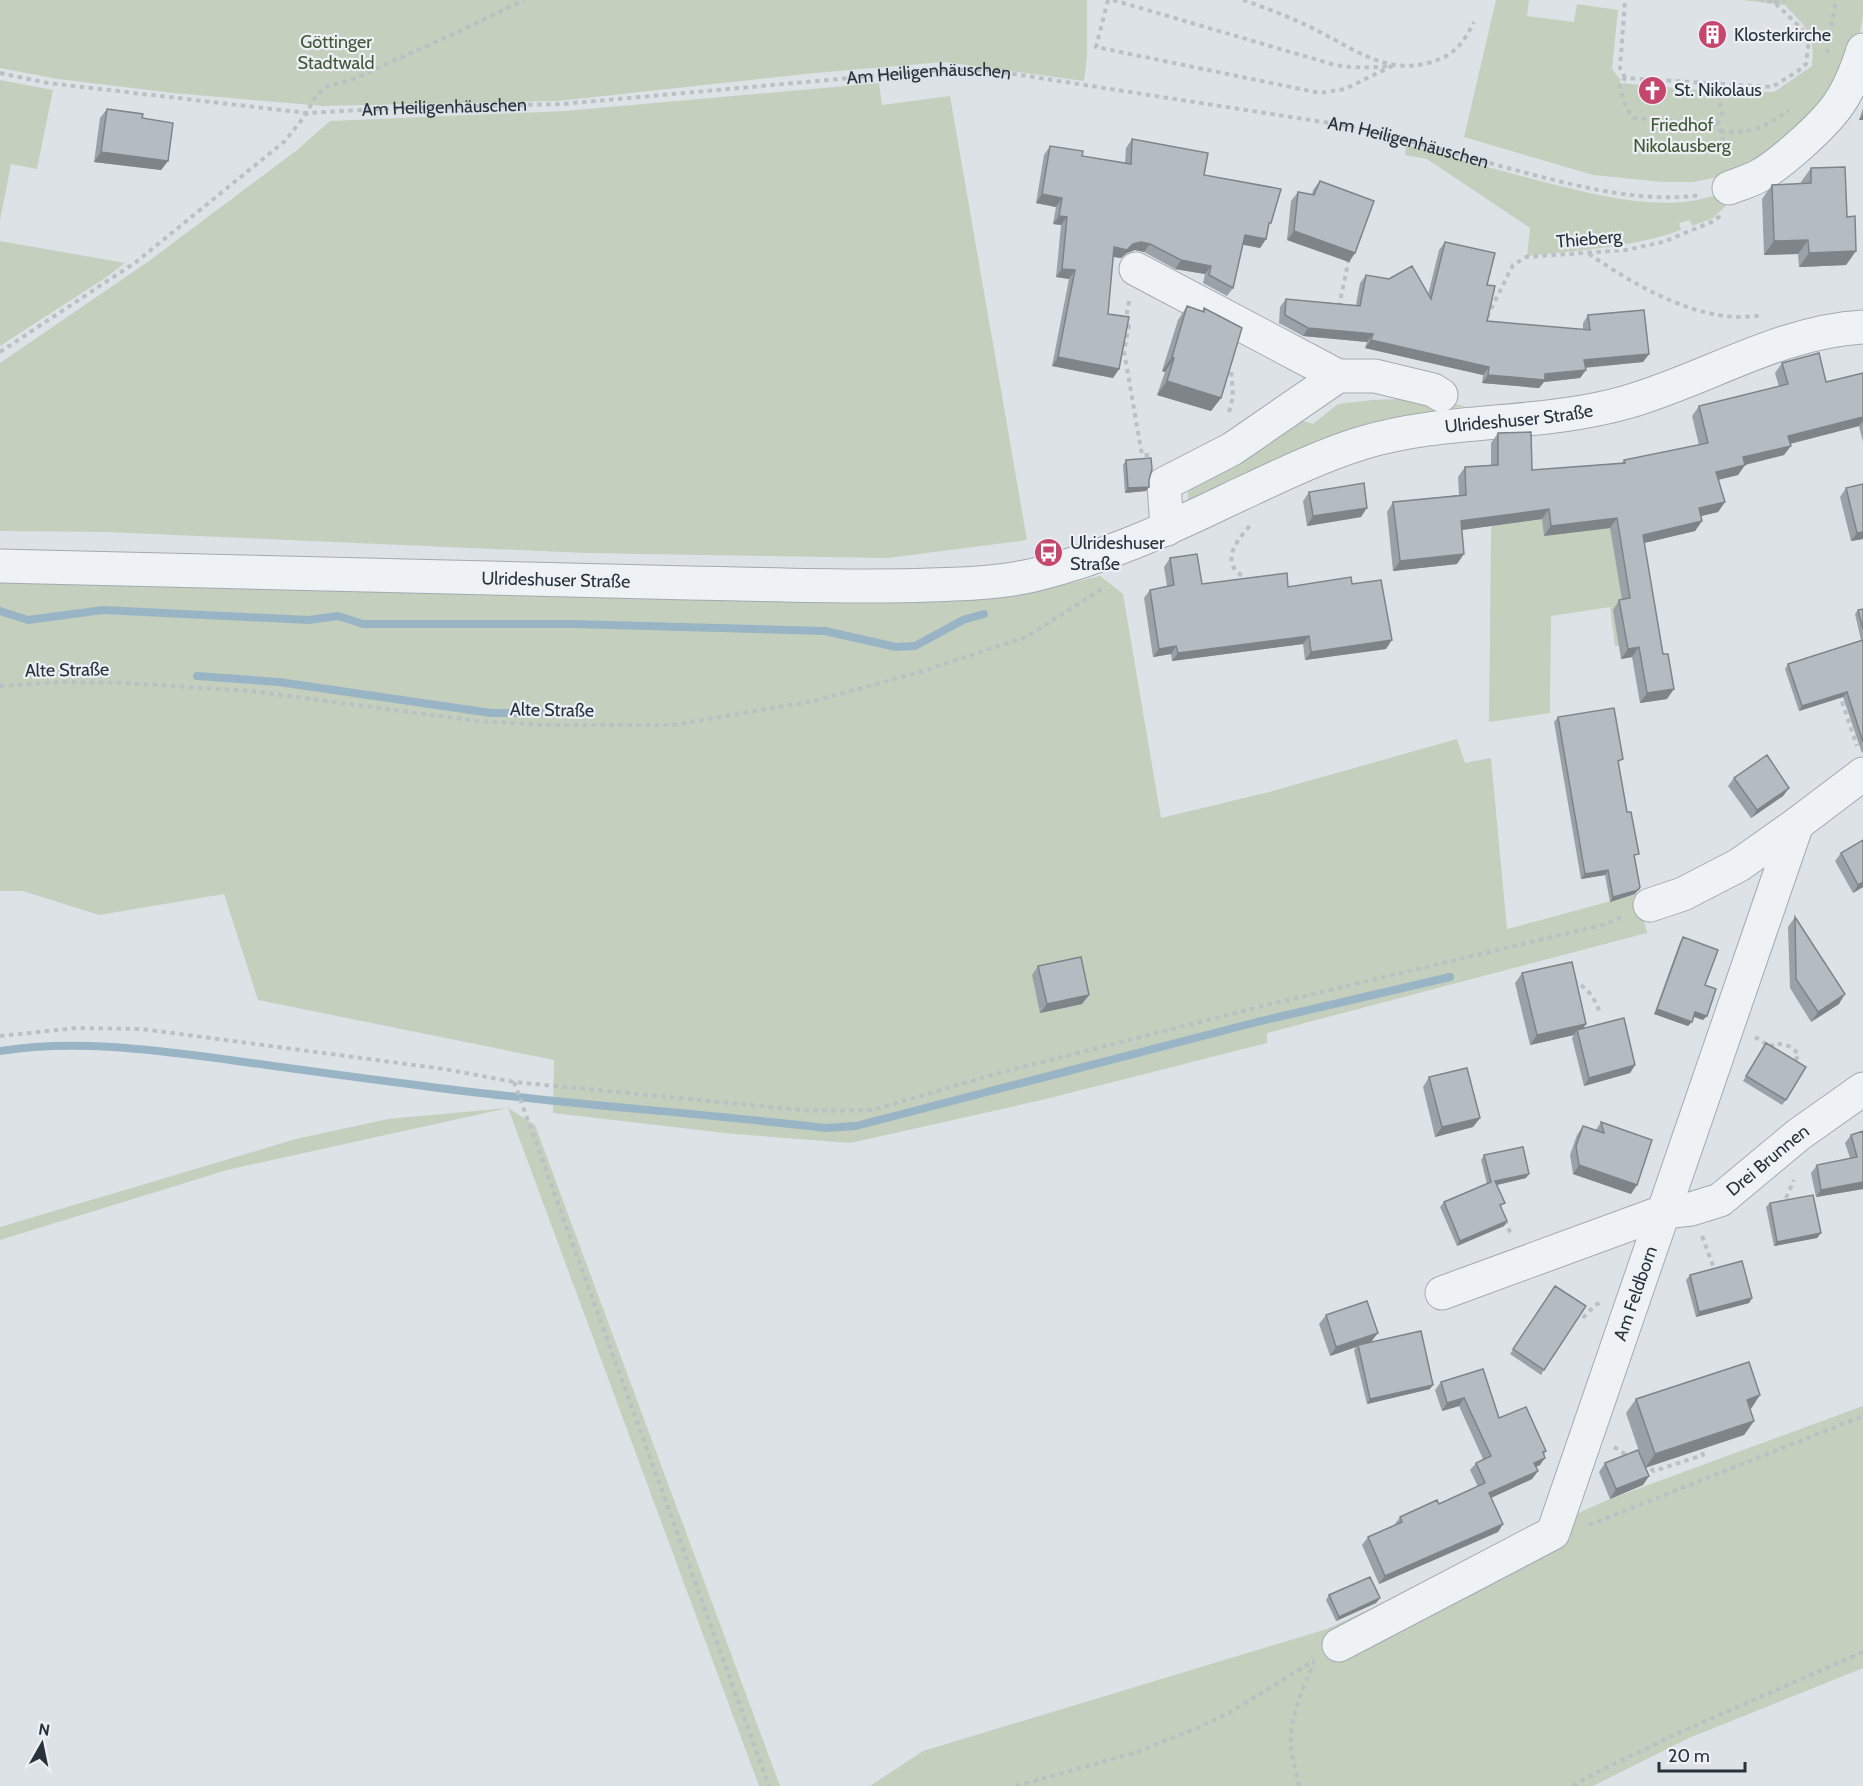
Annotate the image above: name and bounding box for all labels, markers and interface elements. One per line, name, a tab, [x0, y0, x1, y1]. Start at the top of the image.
building icon: Klosterkirche	[1697, 19, 1729, 51]
place label: Klosterkirche	[1734, 24, 1831, 46]
park label: Göttinger Stadtwald	[298, 31, 374, 74]
street label: Am Heiligenhäuschen	[845, 59, 1013, 89]
church icon: St. Nikolaus	[1637, 74, 1669, 106]
place label: St. Nikolaus	[1674, 79, 1762, 101]
street label: Am Heiligenhäuschen	[361, 94, 527, 121]
street label: Am Heiligenhäuschen	[1326, 112, 1491, 173]
park label: Friedhof Nikolausberg	[1633, 114, 1732, 157]
street label: Thieberg	[1555, 225, 1624, 253]
street label: Ulrideshuser Straße	[1444, 399, 1595, 438]
place label: Ulrideshuser Straße	[1070, 532, 1165, 575]
bus stop icon: Ulrideshuser Straße	[1033, 537, 1065, 569]
street label: Ulrideshuser Straße	[481, 567, 631, 593]
street label: Alte Straße	[25, 658, 109, 682]
street label: Alte Straße	[510, 698, 594, 722]
street label: Drei Brunnen	[1722, 1120, 1813, 1201]
street label: Am Feldborn	[1609, 1243, 1662, 1344]
north arrow	[12, 1714, 72, 1774]
text: N	[37, 1719, 51, 1740]
scale bar	[1659, 1735, 1744, 1773]
text: 20 m	[1668, 1745, 1710, 1767]

